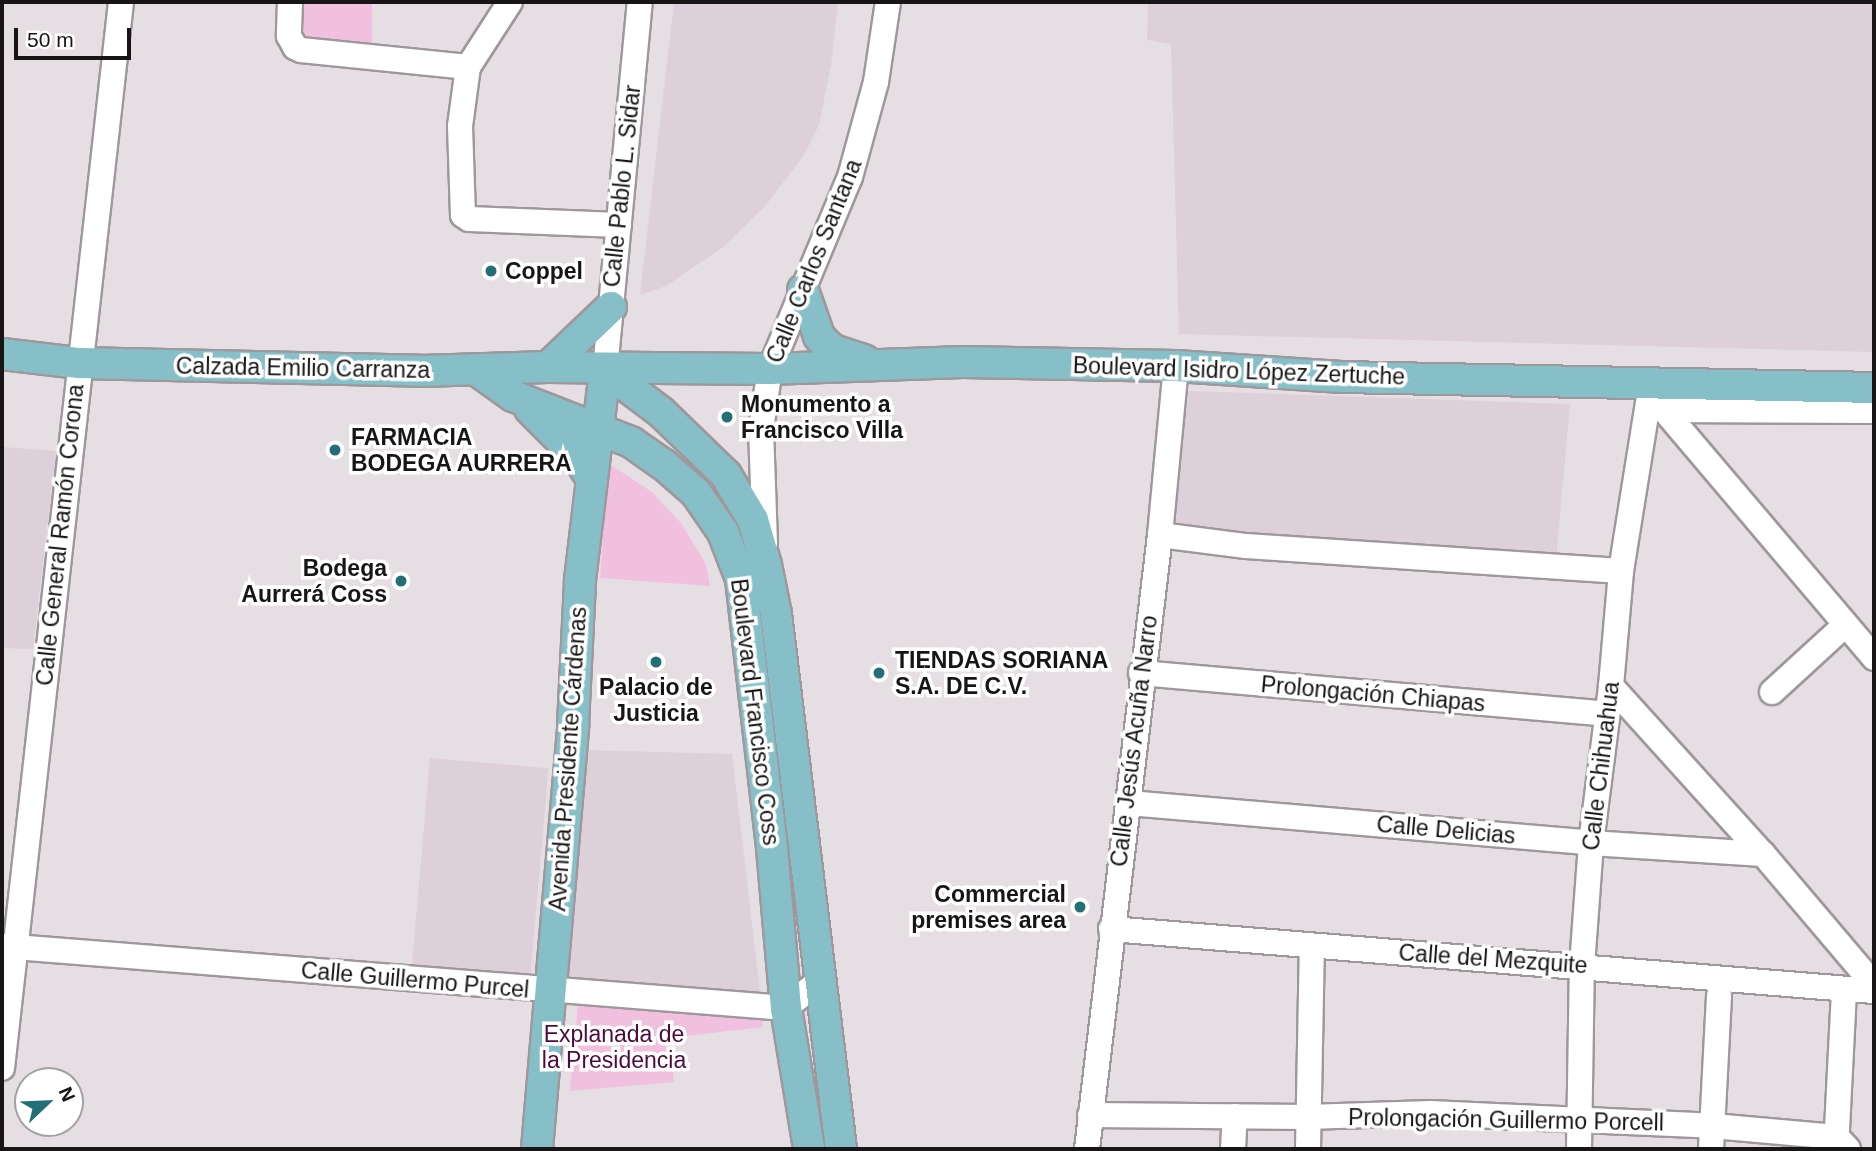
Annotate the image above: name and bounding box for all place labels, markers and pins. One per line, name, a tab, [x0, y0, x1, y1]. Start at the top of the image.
place label: Coppel	[505, 257, 583, 285]
marker: Coppel	[483, 263, 499, 279]
place label: Monumento a Francisco Villa	[741, 390, 903, 444]
marker: Monumento a Francisco Villa	[719, 409, 735, 425]
place label: FARMACIA BODEGA AURRERA	[351, 423, 573, 477]
marker: FARMACIA BODEGA AURRERA	[325, 440, 345, 460]
place label: Bodega Aurrerá Coss	[241, 554, 387, 608]
marker: Bodega Aurrerá Coss	[393, 573, 409, 589]
place label: TIENDAS SORIANA S.A. DE C.V.	[895, 646, 1108, 700]
marker: Palacio de Justicia	[648, 654, 664, 670]
marker: TIENDAS SORIANA S.A. DE C.V.	[869, 663, 889, 683]
place label: Palacio de Justicia	[599, 673, 713, 727]
place label: Commercial premises area	[911, 880, 1066, 934]
marker: Commercial premises area	[1072, 899, 1088, 915]

